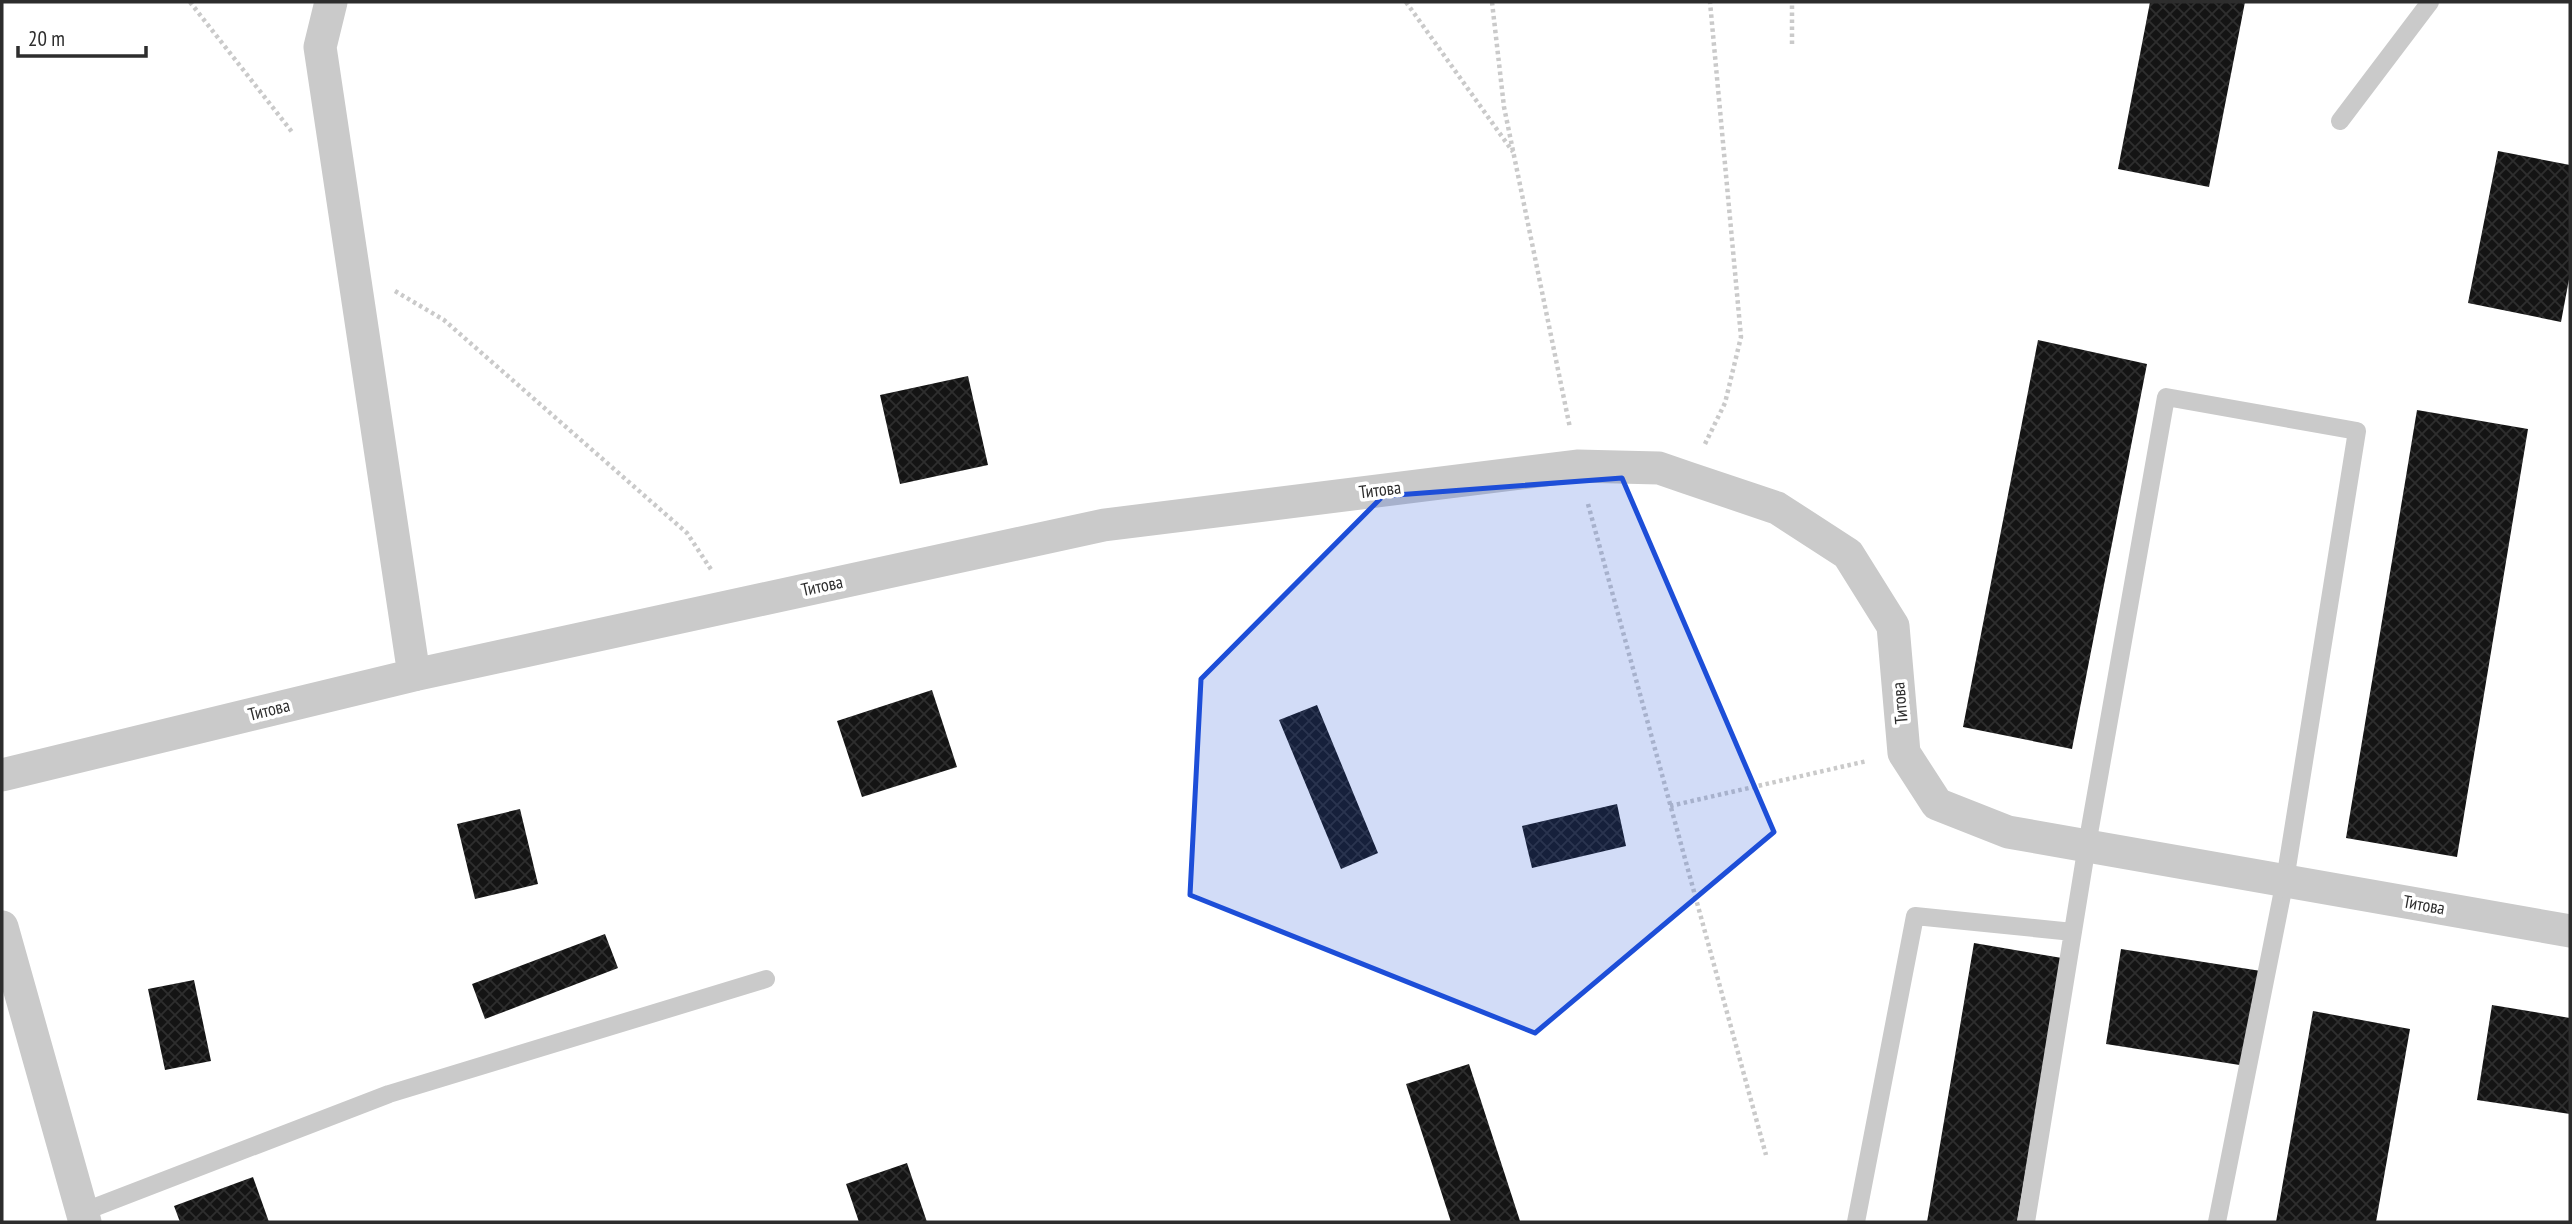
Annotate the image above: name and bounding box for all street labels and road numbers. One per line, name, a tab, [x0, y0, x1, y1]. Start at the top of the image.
street label: Титова	[1358, 476, 1402, 503]
street label: Титова	[799, 570, 845, 601]
street label: Титова	[1886, 681, 1913, 725]
street label: Титова	[246, 693, 292, 726]
street label: Титова	[2401, 890, 2447, 919]

